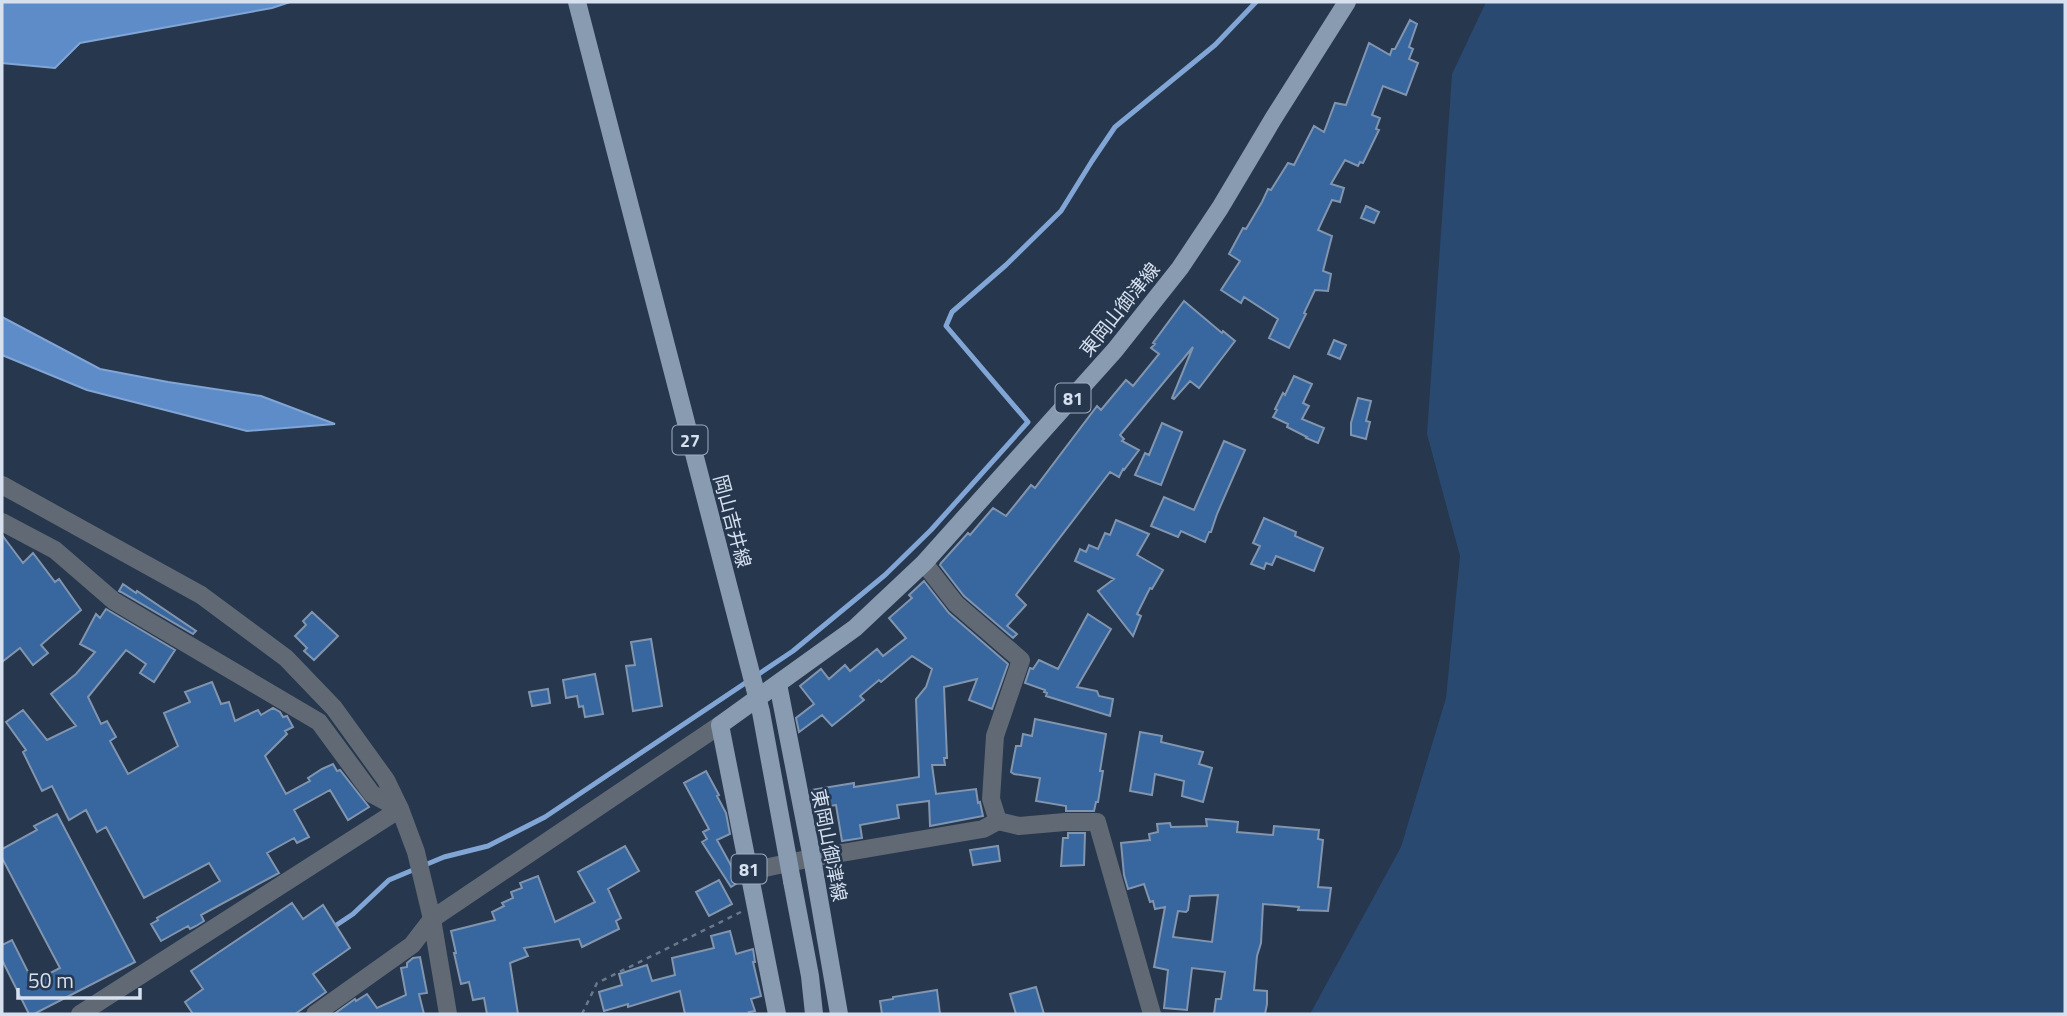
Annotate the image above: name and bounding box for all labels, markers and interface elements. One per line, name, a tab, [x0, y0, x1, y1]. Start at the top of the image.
street label: 東岡山御津線	[1072, 256, 1166, 362]
road number: 81	[1056, 384, 1090, 412]
road number: 27	[672, 426, 708, 454]
street label: 岡山吉井線	[707, 471, 759, 571]
street label: 東岡山御津線	[805, 786, 855, 904]
road number: 81	[732, 854, 766, 884]
scale bar	[18, 956, 140, 1000]
text: 50 m	[28, 964, 74, 996]

